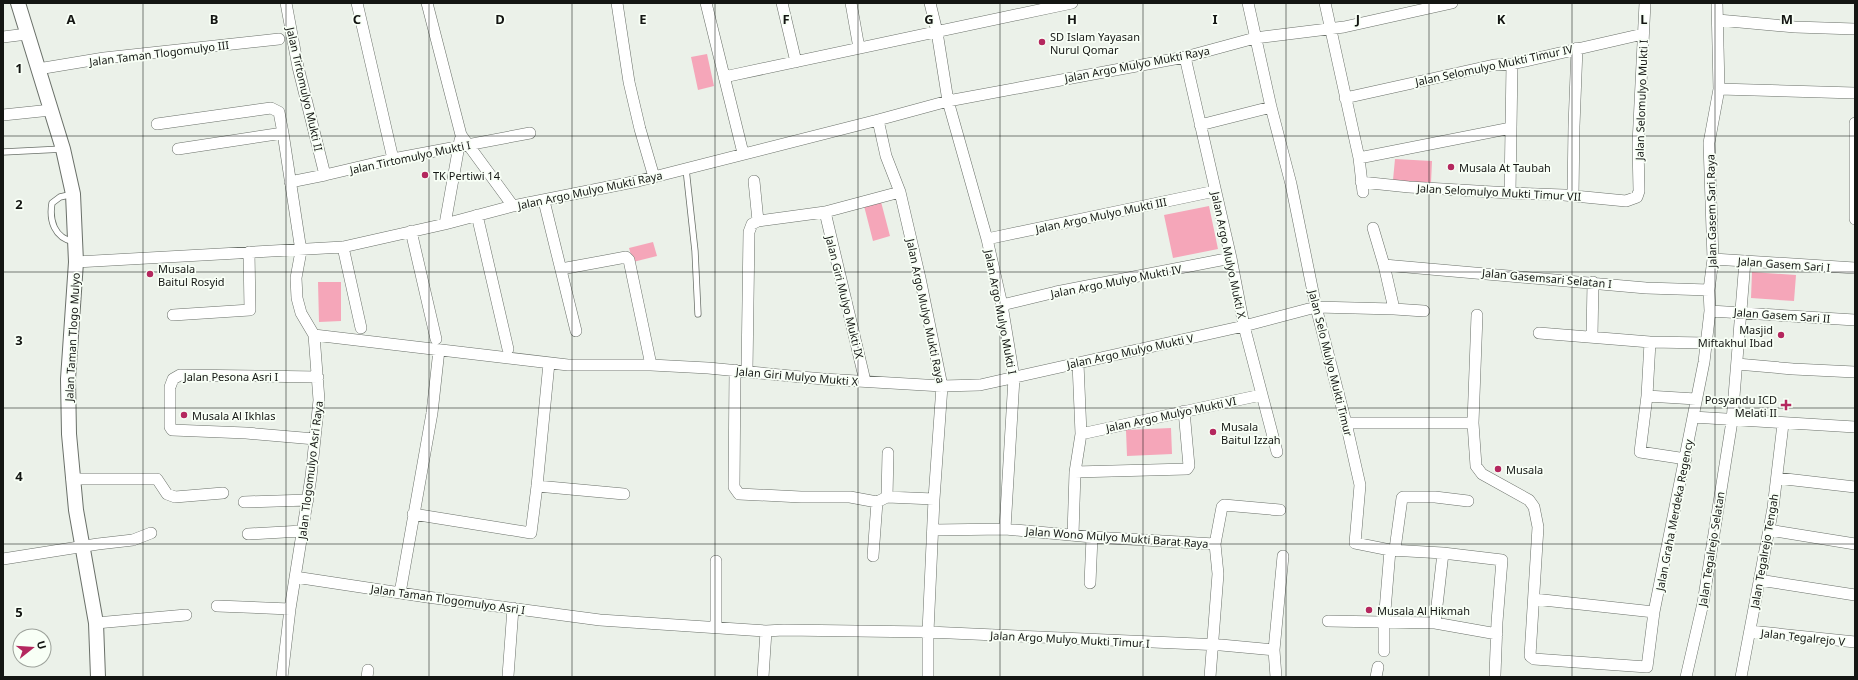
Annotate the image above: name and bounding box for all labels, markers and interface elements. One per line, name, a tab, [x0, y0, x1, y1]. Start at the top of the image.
text: A	[67, 10, 76, 28]
text: B	[210, 10, 218, 28]
text: C	[353, 10, 361, 28]
text: D	[495, 10, 505, 28]
text: E	[639, 10, 647, 28]
text: F	[782, 10, 790, 28]
text: G	[924, 10, 934, 28]
text: H	[1067, 10, 1077, 28]
text: I	[1212, 10, 1218, 28]
text: J	[1355, 10, 1360, 28]
text: K	[1497, 10, 1506, 28]
text: L	[1640, 10, 1648, 28]
text: M	[1781, 10, 1793, 28]
street label: Jalan Tirtomulyo Mukti II	[283, 25, 327, 153]
place label: SD Islam Yayasan Nurul Qomar	[1050, 29, 1140, 57]
street label: Jalan Taman Tlogomulyo III	[87, 37, 230, 69]
marker: SD Islam Yayasan Nurul Qomar	[1037, 37, 1047, 47]
street label: Jalan Selomulyo Mukti I	[1631, 39, 1651, 162]
street label: Jalan Selomulyo Mukti Timur IV	[1413, 41, 1575, 89]
street label: Jalan Argo Mulyo Mukti Raya	[1062, 43, 1211, 86]
text: 1	[15, 59, 23, 77]
street label: Jalan Tirtomulyo Mukti I	[347, 137, 472, 177]
street label: Jalan Gasem Sari Raya	[1703, 154, 1720, 269]
place label: Musala At Taubah	[1459, 160, 1551, 175]
marker: Musala At Taubah	[1446, 162, 1456, 172]
street label: Jalan Argo Mulyo Mukti Raya	[515, 167, 664, 213]
place label: TK Pertiwi 14	[433, 168, 501, 183]
marker: TK Pertiwi 14	[420, 170, 430, 180]
street label: Jalan Selomulyo Mukti Timur VII	[1415, 180, 1582, 204]
street label: Jalan Argo Mulyo Mukti X	[1208, 189, 1250, 320]
street label: Jalan Argo Mulyo Mukti III	[1033, 194, 1168, 236]
text: 2	[15, 195, 23, 213]
street label: Jalan Giri Mulyo Mukti IX	[822, 233, 868, 361]
street label: Jalan Argo Mulyo Mukti Raya	[903, 236, 949, 385]
street label: Jalan Argo Mulyo Mukti I	[981, 248, 1020, 376]
street label: Jalan Gasem Sari I	[1736, 253, 1831, 275]
place label: Musala Baitul Rosyid	[158, 261, 225, 289]
street label: Jalan Argo Mulyo Mukti IV	[1048, 261, 1183, 301]
street label: Jalan Gasemsari Selatan I	[1480, 265, 1613, 291]
marker: Musala Baitul Rosyid	[145, 269, 155, 279]
street label: Jalan Taman Tlogo Mulyo	[61, 272, 83, 403]
street label: Jalan Selo Mulyo Mukti Timur	[1305, 287, 1357, 438]
street label: Jalan Gasem Sari II	[1732, 304, 1831, 326]
place label: Masjid Miftakhul Ibad	[1698, 322, 1773, 350]
street label: Jalan Argo Mulyo Mukti V	[1064, 330, 1195, 372]
marker: Masjid Miftakhul Ibad	[1776, 330, 1786, 340]
text: 3	[15, 331, 23, 349]
street label: Jalan Giri Mulyo Mukti X	[734, 363, 859, 389]
street label: Jalan Pesona Asri I	[183, 369, 279, 384]
place label: Posyandu ICD Melati II	[1705, 392, 1777, 420]
street label: Jalan Argo Mulyo Mukti VI	[1103, 393, 1238, 435]
marker: Posyandu ICD Melati II	[1780, 399, 1792, 411]
street label: Jalan Tlogomulyo Asri Raya	[294, 400, 326, 541]
place label: Musala Al Ikhlas	[192, 408, 276, 423]
marker: Musala Al Ikhlas	[179, 410, 189, 420]
place label: Musala Baitul Izzah	[1221, 419, 1281, 447]
marker: Musala Baitul Izzah	[1208, 427, 1218, 437]
street label: Jalan Graha Merdeka Regency	[1652, 437, 1696, 593]
place label: Musala	[1506, 462, 1543, 477]
marker: Musala	[1493, 464, 1503, 474]
text: 4	[15, 467, 23, 485]
street label: Jalan Tegalrejo Selatan	[1694, 490, 1728, 609]
street label: Jalan Tegalrejo Tengah	[1746, 493, 1781, 610]
street label: Jalan Wono Mulyo Mukti Barat Raya	[1024, 523, 1209, 551]
street label: Jalan Taman Tlogomulyo Asri I	[369, 581, 526, 617]
text: 5	[15, 603, 23, 621]
place label: Musala Al Hikmah	[1377, 603, 1470, 618]
marker: Musala Al Hikmah	[1364, 605, 1374, 615]
street label: Jalan Tegalrejo V	[1759, 625, 1846, 649]
street label: Jalan Argo Mulyo Mukti Timur I	[989, 627, 1150, 651]
north arrow	[12, 628, 52, 668]
text: U	[34, 639, 50, 651]

